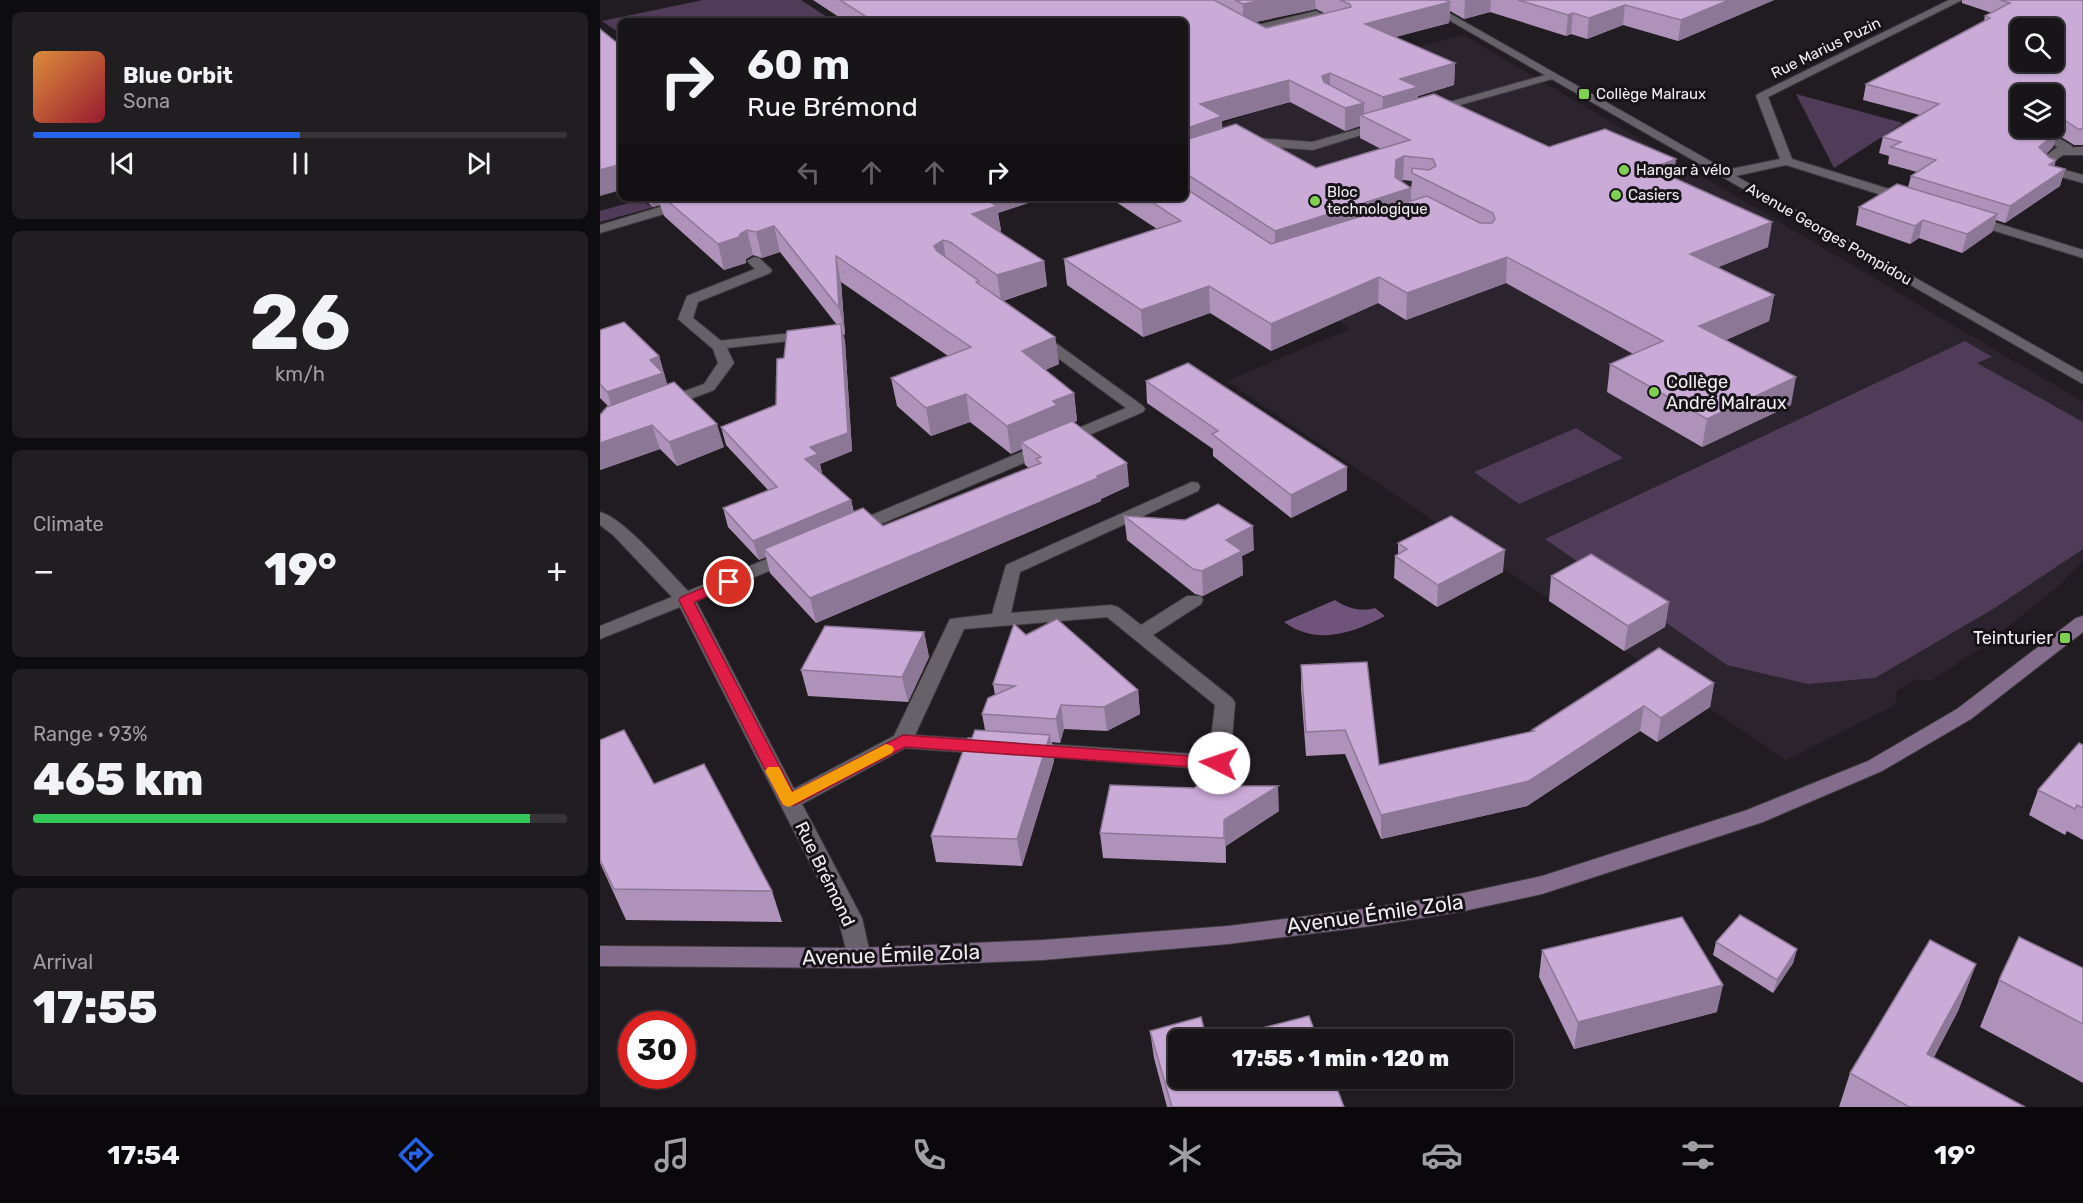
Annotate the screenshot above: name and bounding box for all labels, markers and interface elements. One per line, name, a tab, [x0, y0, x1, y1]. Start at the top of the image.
street label: Rue Marius Puzin	[1768, 14, 1884, 82]
map controls	[2010, 18, 2064, 138]
button: search	[2010, 18, 2064, 72]
text: 60 m	[747, 40, 850, 90]
icon: right	[648, 42, 726, 120]
text: Blue Orbit	[123, 62, 233, 89]
button: layers	[2010, 84, 2064, 138]
place label: Collège Malraux	[1596, 85, 1706, 103]
marker: Collège Malraux	[1577, 87, 1591, 101]
text: Sona	[123, 89, 170, 113]
text: Rue Brémond	[747, 91, 918, 123]
icon: previous	[106, 147, 139, 180]
icon: pause	[284, 147, 317, 180]
icon: next	[462, 147, 495, 180]
icon: left	[792, 156, 825, 189]
icon: ahead	[855, 156, 888, 189]
icon: ahead	[918, 156, 951, 189]
icon: right	[981, 156, 1014, 189]
place label: Hangar à vélo	[1636, 161, 1731, 179]
marker: Hangar à vélo	[1617, 163, 1631, 177]
street label: Avenue Georges Pompidou	[1743, 179, 1915, 289]
place label: Bloc technologique	[1327, 183, 1428, 218]
place label: Casiers	[1628, 186, 1680, 204]
marker: Casiers	[1609, 188, 1623, 202]
marker: Bloc technologique	[1308, 194, 1322, 208]
text: 26	[249, 276, 351, 369]
text: km/h	[275, 362, 325, 386]
place label: Collège André Malraux	[1666, 371, 1787, 414]
marker: Collège André Malraux	[1647, 385, 1661, 399]
text: Climate	[33, 512, 104, 536]
text: 19°	[264, 543, 337, 596]
text: −	[33, 551, 54, 590]
text: +	[546, 551, 567, 590]
pin	[703, 556, 754, 607]
icon: arrive	[712, 565, 745, 598]
place label: Teinturier	[1973, 627, 2053, 649]
marker: Teinturier	[2058, 631, 2072, 645]
text: Range · 93%	[33, 722, 148, 746]
position arrow	[1187, 731, 1251, 795]
text: 465 km	[33, 753, 204, 806]
street label: Rue Brémond	[790, 818, 860, 930]
street label: Avenue Émile Zola	[1285, 889, 1465, 938]
street label: Avenue Émile Zola	[801, 939, 980, 970]
text: Arrival	[33, 950, 93, 974]
text: 17:55	[33, 981, 158, 1034]
speed limit sign: 30	[618, 1011, 696, 1089]
text: 17:55 · 1 min · 120 m	[1232, 1045, 1449, 1072]
icon: directions	[395, 1134, 437, 1176]
icon: music	[651, 1134, 693, 1176]
icon: phone	[908, 1134, 950, 1176]
icon: climate	[1164, 1134, 1206, 1176]
icon: car	[1421, 1134, 1463, 1176]
icon: filters	[1677, 1134, 1719, 1176]
text: 17:54	[107, 1139, 180, 1171]
text: 19°	[1934, 1139, 1976, 1171]

